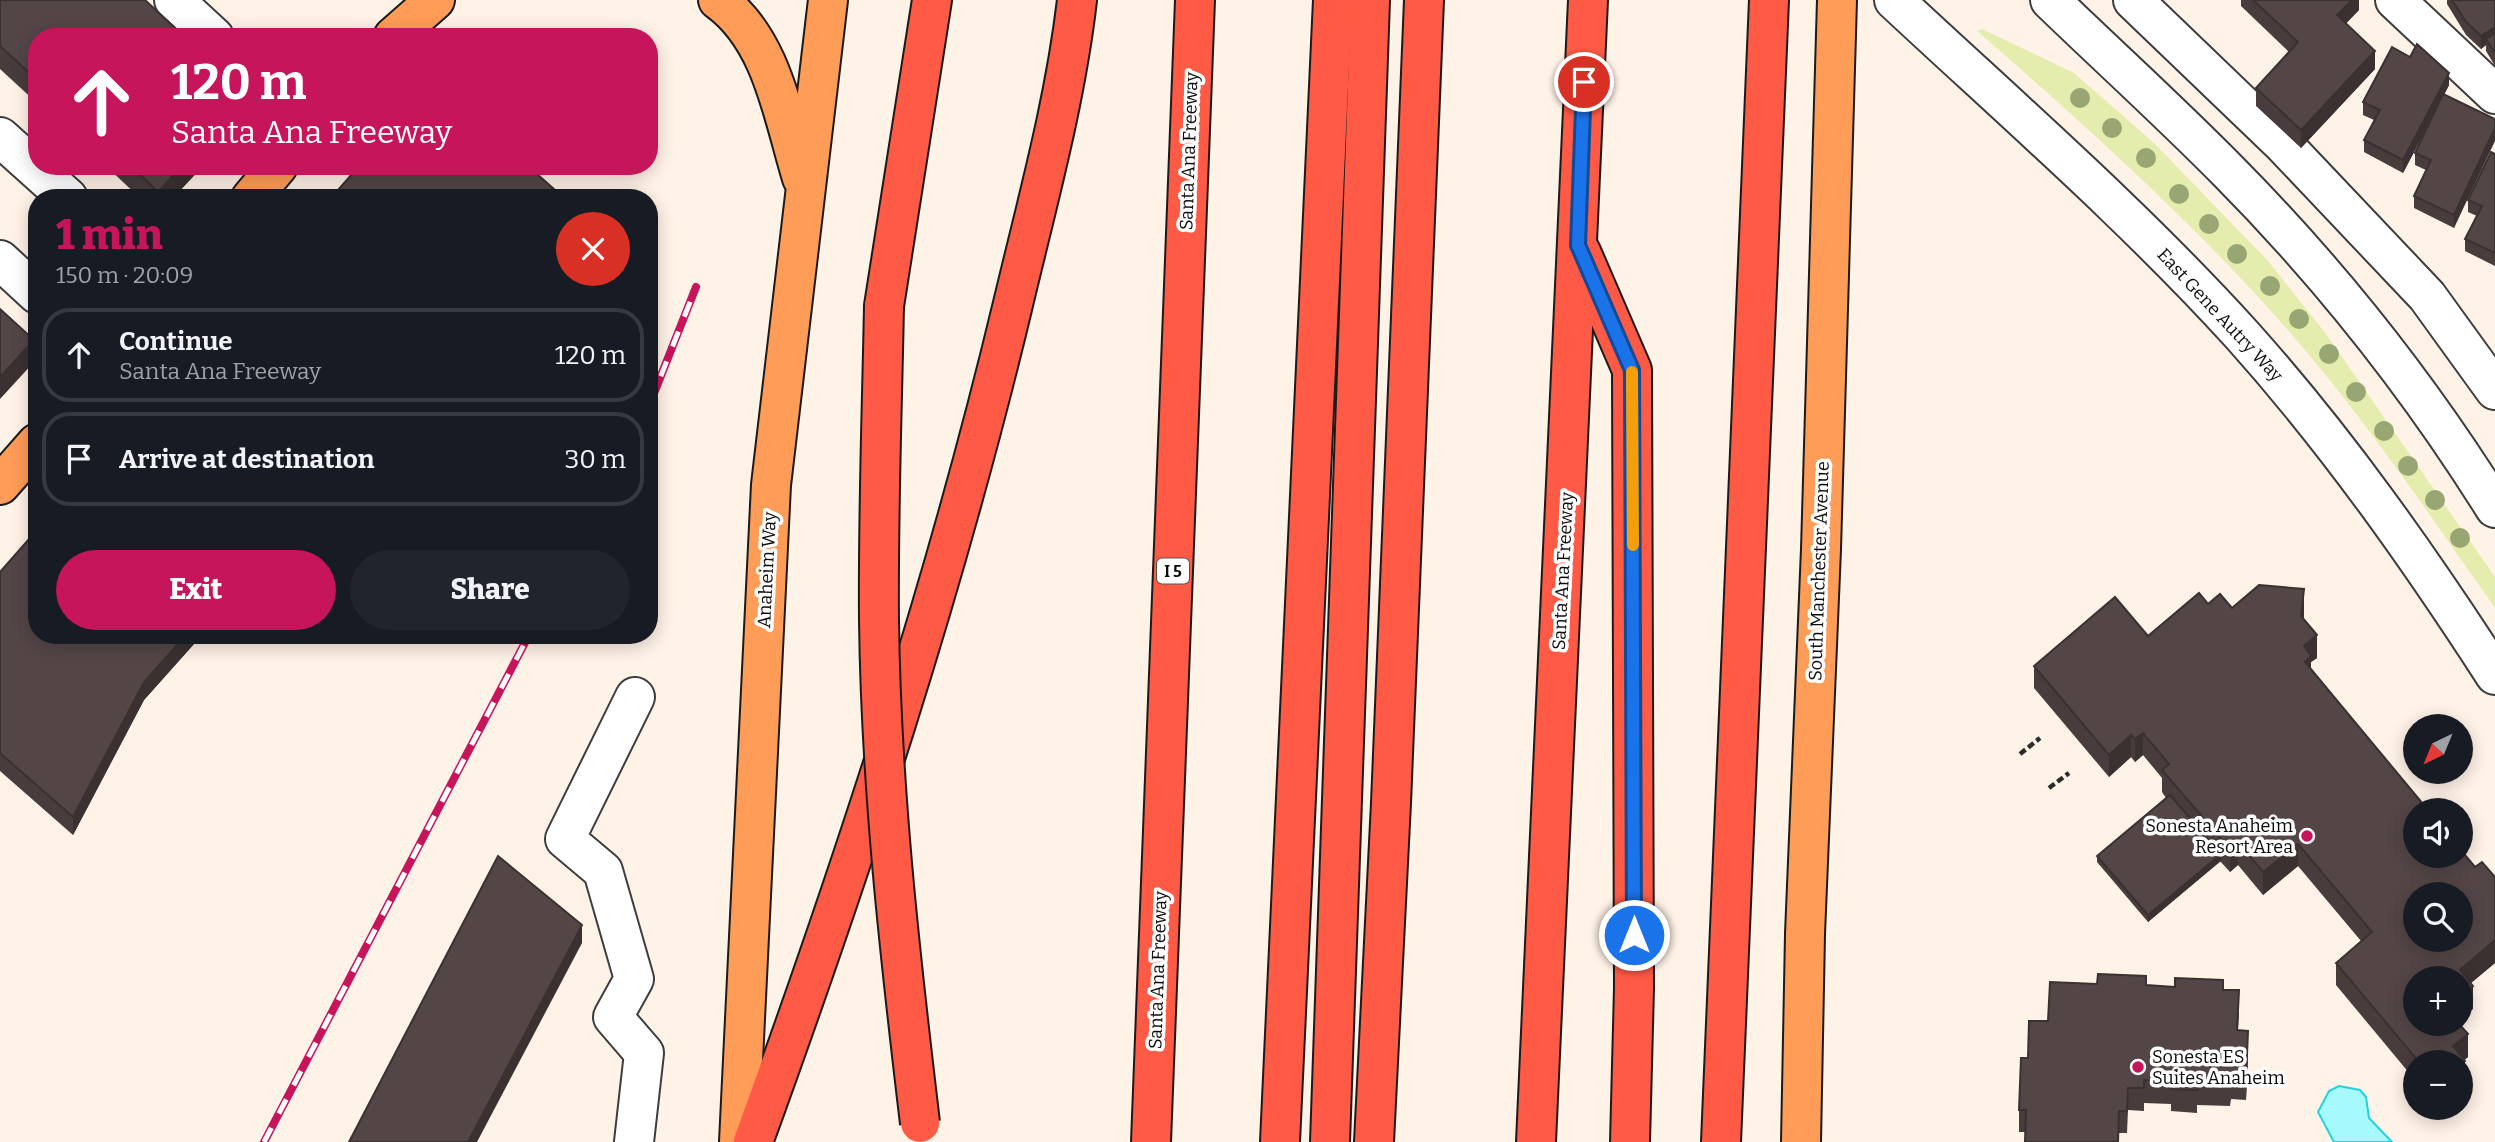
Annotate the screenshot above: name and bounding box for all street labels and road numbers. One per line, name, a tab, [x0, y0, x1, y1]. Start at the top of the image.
street label: Santa Ana Freeway	[1175, 71, 1203, 230]
street label: East Gene Autry Way	[2153, 244, 2288, 387]
street label: South Manchester Avenue	[1804, 461, 1834, 681]
street label: Santa Ana Freeway	[1548, 491, 1578, 651]
street label: Anaheim Way	[753, 511, 781, 629]
road number: I 5	[1157, 558, 1189, 584]
street label: Santa Ana Freeway	[1144, 890, 1172, 1049]

